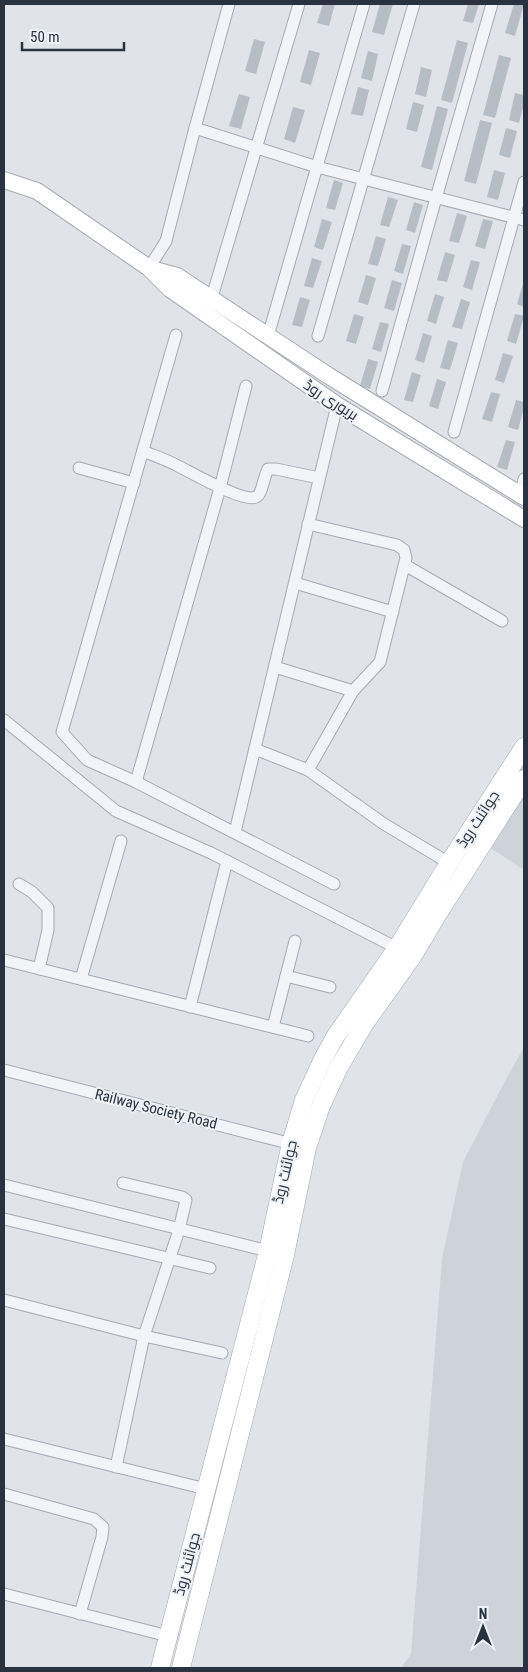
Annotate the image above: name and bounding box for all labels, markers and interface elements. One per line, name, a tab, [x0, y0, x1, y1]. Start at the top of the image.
scale bar	[22, 20, 125, 52]
text: 50 m	[30, 28, 60, 46]
street label: بریوری روڈ	[300, 376, 362, 425]
street label: جوائنٹ روڈ	[453, 787, 503, 851]
street label: Railway Society Road	[93, 1085, 219, 1133]
street label: جوائنٹ روڈ	[269, 1139, 301, 1205]
street label: جوائنٹ روڈ	[170, 1531, 204, 1597]
north arrow	[458, 1602, 508, 1652]
text: N	[479, 1606, 487, 1622]

